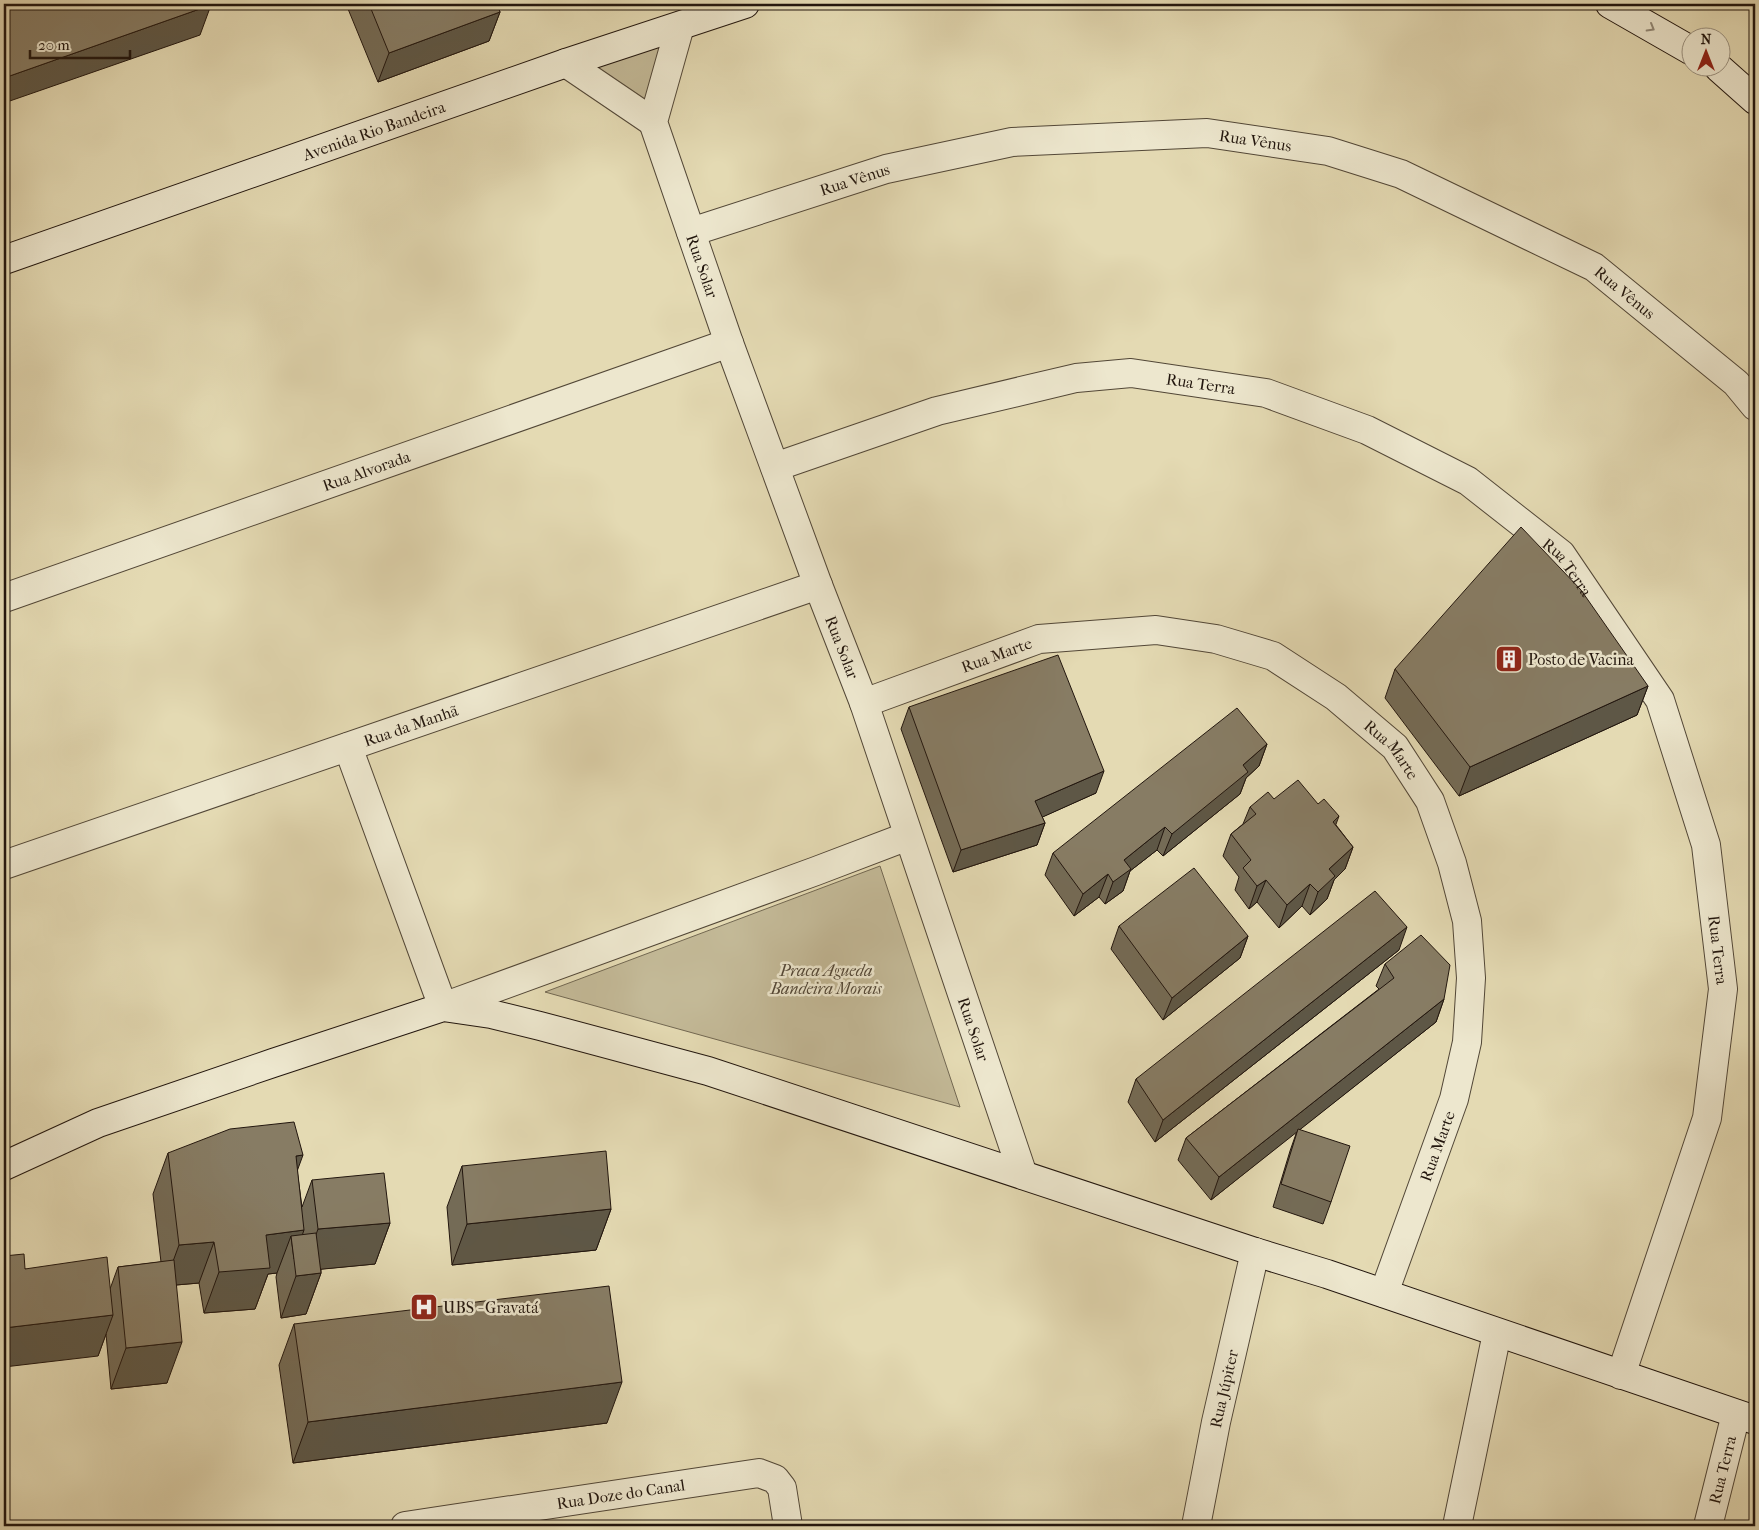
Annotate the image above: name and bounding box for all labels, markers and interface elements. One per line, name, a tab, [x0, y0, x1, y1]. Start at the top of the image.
one-way arrow	[1646, 21, 1655, 31]
scale bar	[30, 28, 130, 60]
north arrow	[1682, 28, 1732, 78]
text: N	[1701, 31, 1712, 48]
text: 20 m	[38, 36, 70, 54]
street label: Avenida Rio Bandeira	[299, 97, 448, 165]
street label: Rua Vênus	[1218, 126, 1293, 155]
street label: Rua Vênus	[817, 159, 892, 200]
street label: Rua Solar	[682, 232, 722, 301]
street label: Rua Vênus	[1590, 262, 1659, 323]
street label: Rua Terra	[1165, 369, 1237, 398]
street label: Rua Alvorada	[320, 447, 413, 495]
street label: Rua Terra	[1539, 534, 1596, 601]
street label: Rua Solar	[821, 613, 863, 682]
street label: Rua Marte	[959, 633, 1035, 677]
building icon: Posto de Vacina	[1494, 644, 1524, 674]
place label: Posto de Vacina	[1528, 650, 1635, 669]
street label: Rua da Manhã	[361, 700, 461, 751]
street label: Rua Marte	[1360, 716, 1422, 783]
street label: Rua Terra	[1704, 914, 1731, 986]
park label: Praca Agueda Bandeira Morais	[769, 961, 883, 998]
street label: Rua Solar	[954, 995, 993, 1064]
street label: Rua Marte	[1416, 1108, 1459, 1184]
hospital icon: UBS - Gravatá	[409, 1292, 439, 1322]
place label: UBS - Gravatá	[443, 1298, 539, 1317]
street label: Rua Júpiter	[1206, 1348, 1242, 1430]
street label: Rua Terra	[1705, 1433, 1740, 1506]
street label: Rua Doze do Canal	[555, 1475, 687, 1513]

